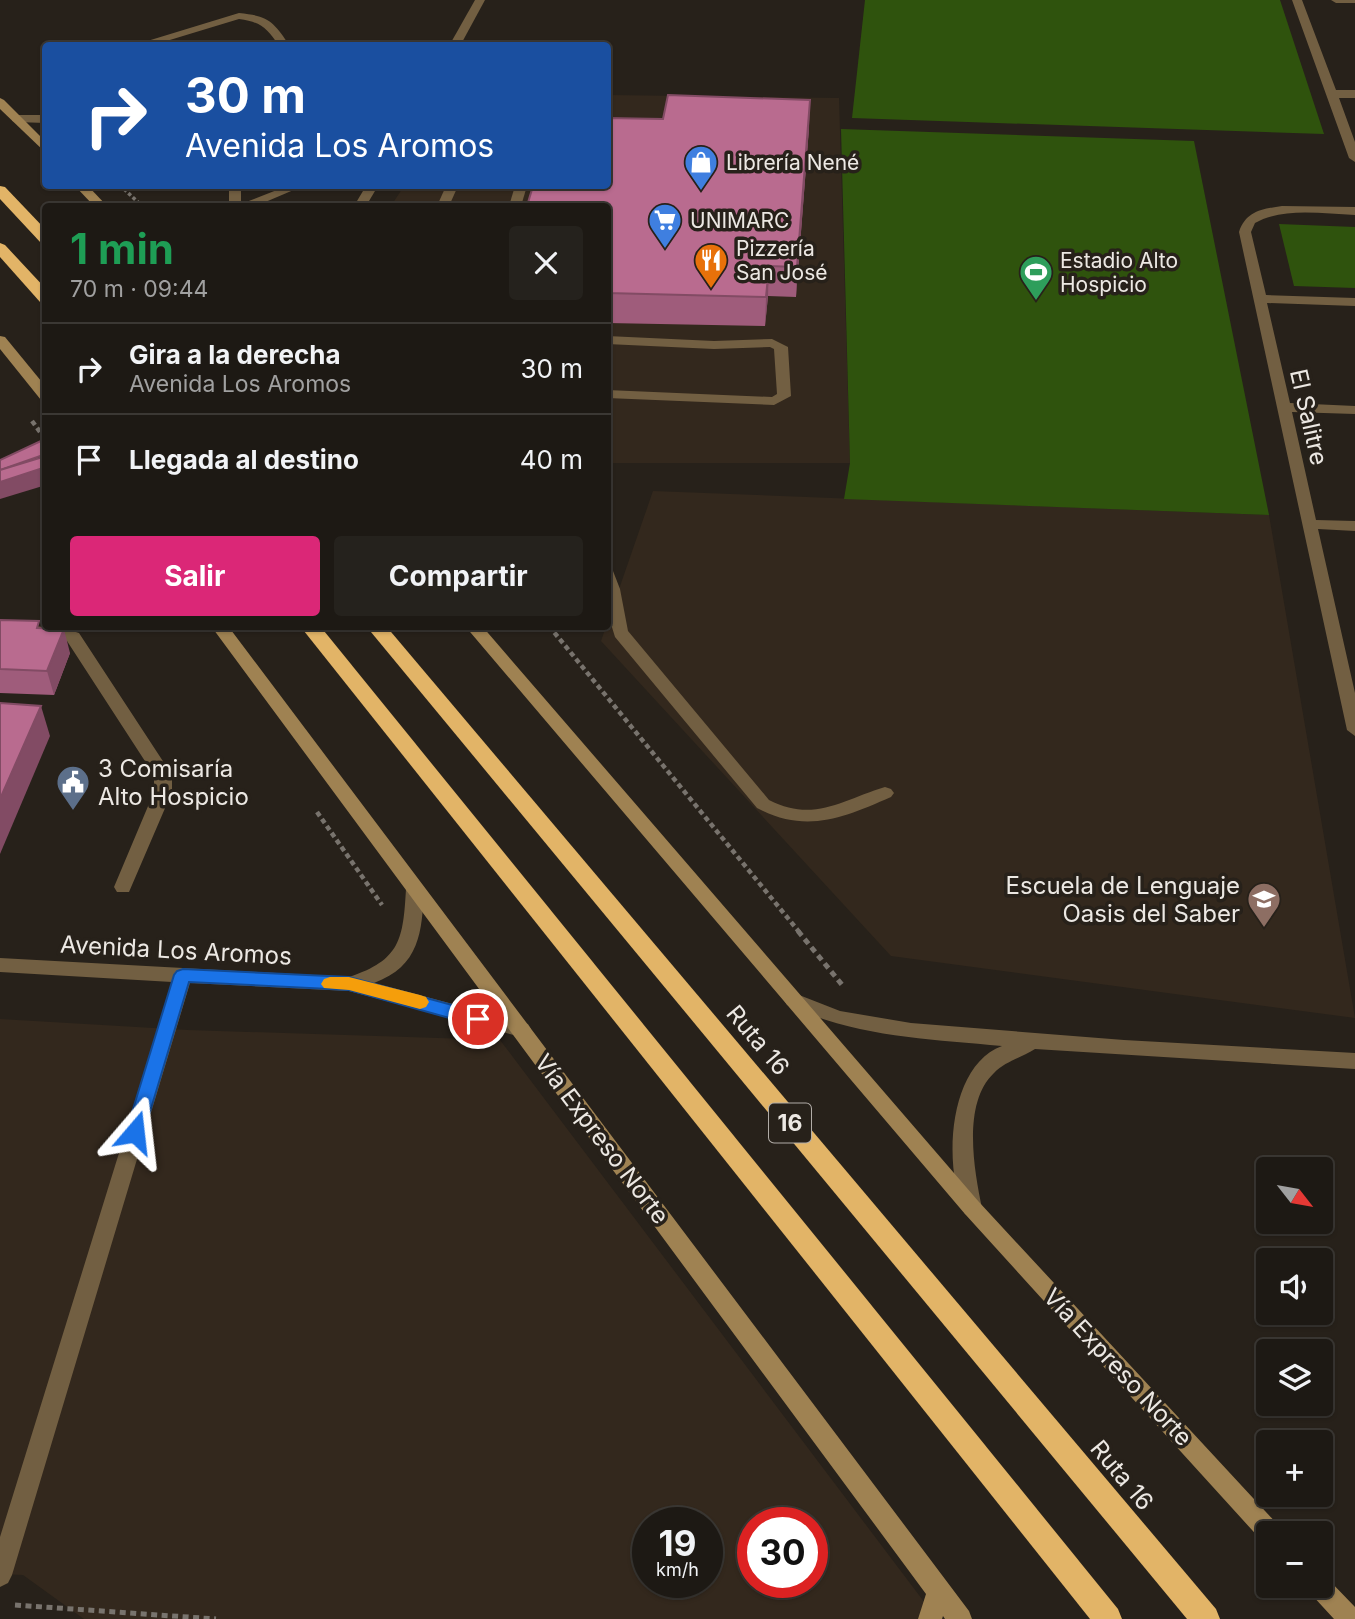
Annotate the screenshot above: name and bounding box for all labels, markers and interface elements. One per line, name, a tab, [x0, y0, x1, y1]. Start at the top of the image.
text: 30 m	[185, 66, 306, 125]
icon: right	[70, 70, 161, 161]
text: Avenida Los Aromos	[185, 126, 494, 165]
shop icon: Librería Nené	[682, 143, 720, 192]
place label: Librería Nené	[726, 150, 859, 175]
supermarket icon: UNIMARC	[646, 201, 684, 250]
place label: UNIMARC	[690, 208, 789, 233]
text: 1 min	[70, 223, 174, 274]
button: close	[509, 226, 583, 300]
place label: Pizzería San José	[736, 236, 828, 285]
restaurant icon: Pizzería San José	[692, 241, 730, 290]
place label: Estadio Alto Hospicio	[1060, 248, 1178, 297]
sports icon: Estadio Alto Hospicio	[1017, 253, 1055, 302]
text: 70 m · 09:44	[70, 275, 208, 303]
text: Gira a la derecha	[129, 339, 341, 370]
icon: right	[70, 350, 108, 388]
text: 30 m	[520, 353, 583, 384]
street label: El Salitre	[1284, 366, 1334, 468]
text: Avenida Los Aromos	[129, 370, 351, 398]
icon: arrive	[70, 441, 108, 479]
text: Llegada al destino	[129, 444, 359, 475]
text: 40 m	[520, 444, 583, 475]
button: Salir	[70, 536, 320, 616]
button: Compartir	[334, 536, 583, 616]
place label: 3 Comisaría Alto Hospicio	[98, 754, 249, 811]
public building icon: 3 Comisaría Alto Hospicio	[54, 763, 92, 812]
place label: Escuela de Lenguaje Oasis del Saber	[1006, 871, 1240, 928]
school or university icon: Escuela de Lenguaje Oasis del Saber	[1245, 880, 1283, 929]
street label: Avenida Los Aromos	[59, 929, 293, 971]
pin	[448, 989, 508, 1049]
street label: Ruta 16	[720, 999, 796, 1081]
icon: arrive	[459, 1000, 497, 1038]
street label: Vía Expreso Norte	[529, 1049, 675, 1229]
position arrow	[98, 1095, 172, 1169]
road number: 16	[769, 1104, 811, 1142]
north arrow	[1256, 1157, 1334, 1234]
map controls	[1256, 1157, 1333, 1598]
button: sound	[1256, 1248, 1333, 1325]
street label: Vía Expreso Norte	[1038, 1282, 1198, 1452]
button: layers	[1256, 1339, 1333, 1416]
button: +	[1256, 1430, 1333, 1507]
street label: Ruta 16	[1084, 1434, 1160, 1516]
speed limit sign: 30	[737, 1507, 828, 1598]
button: −	[1256, 1521, 1333, 1598]
text: 19	[659, 1522, 696, 1564]
text: km/h	[656, 1559, 699, 1580]

